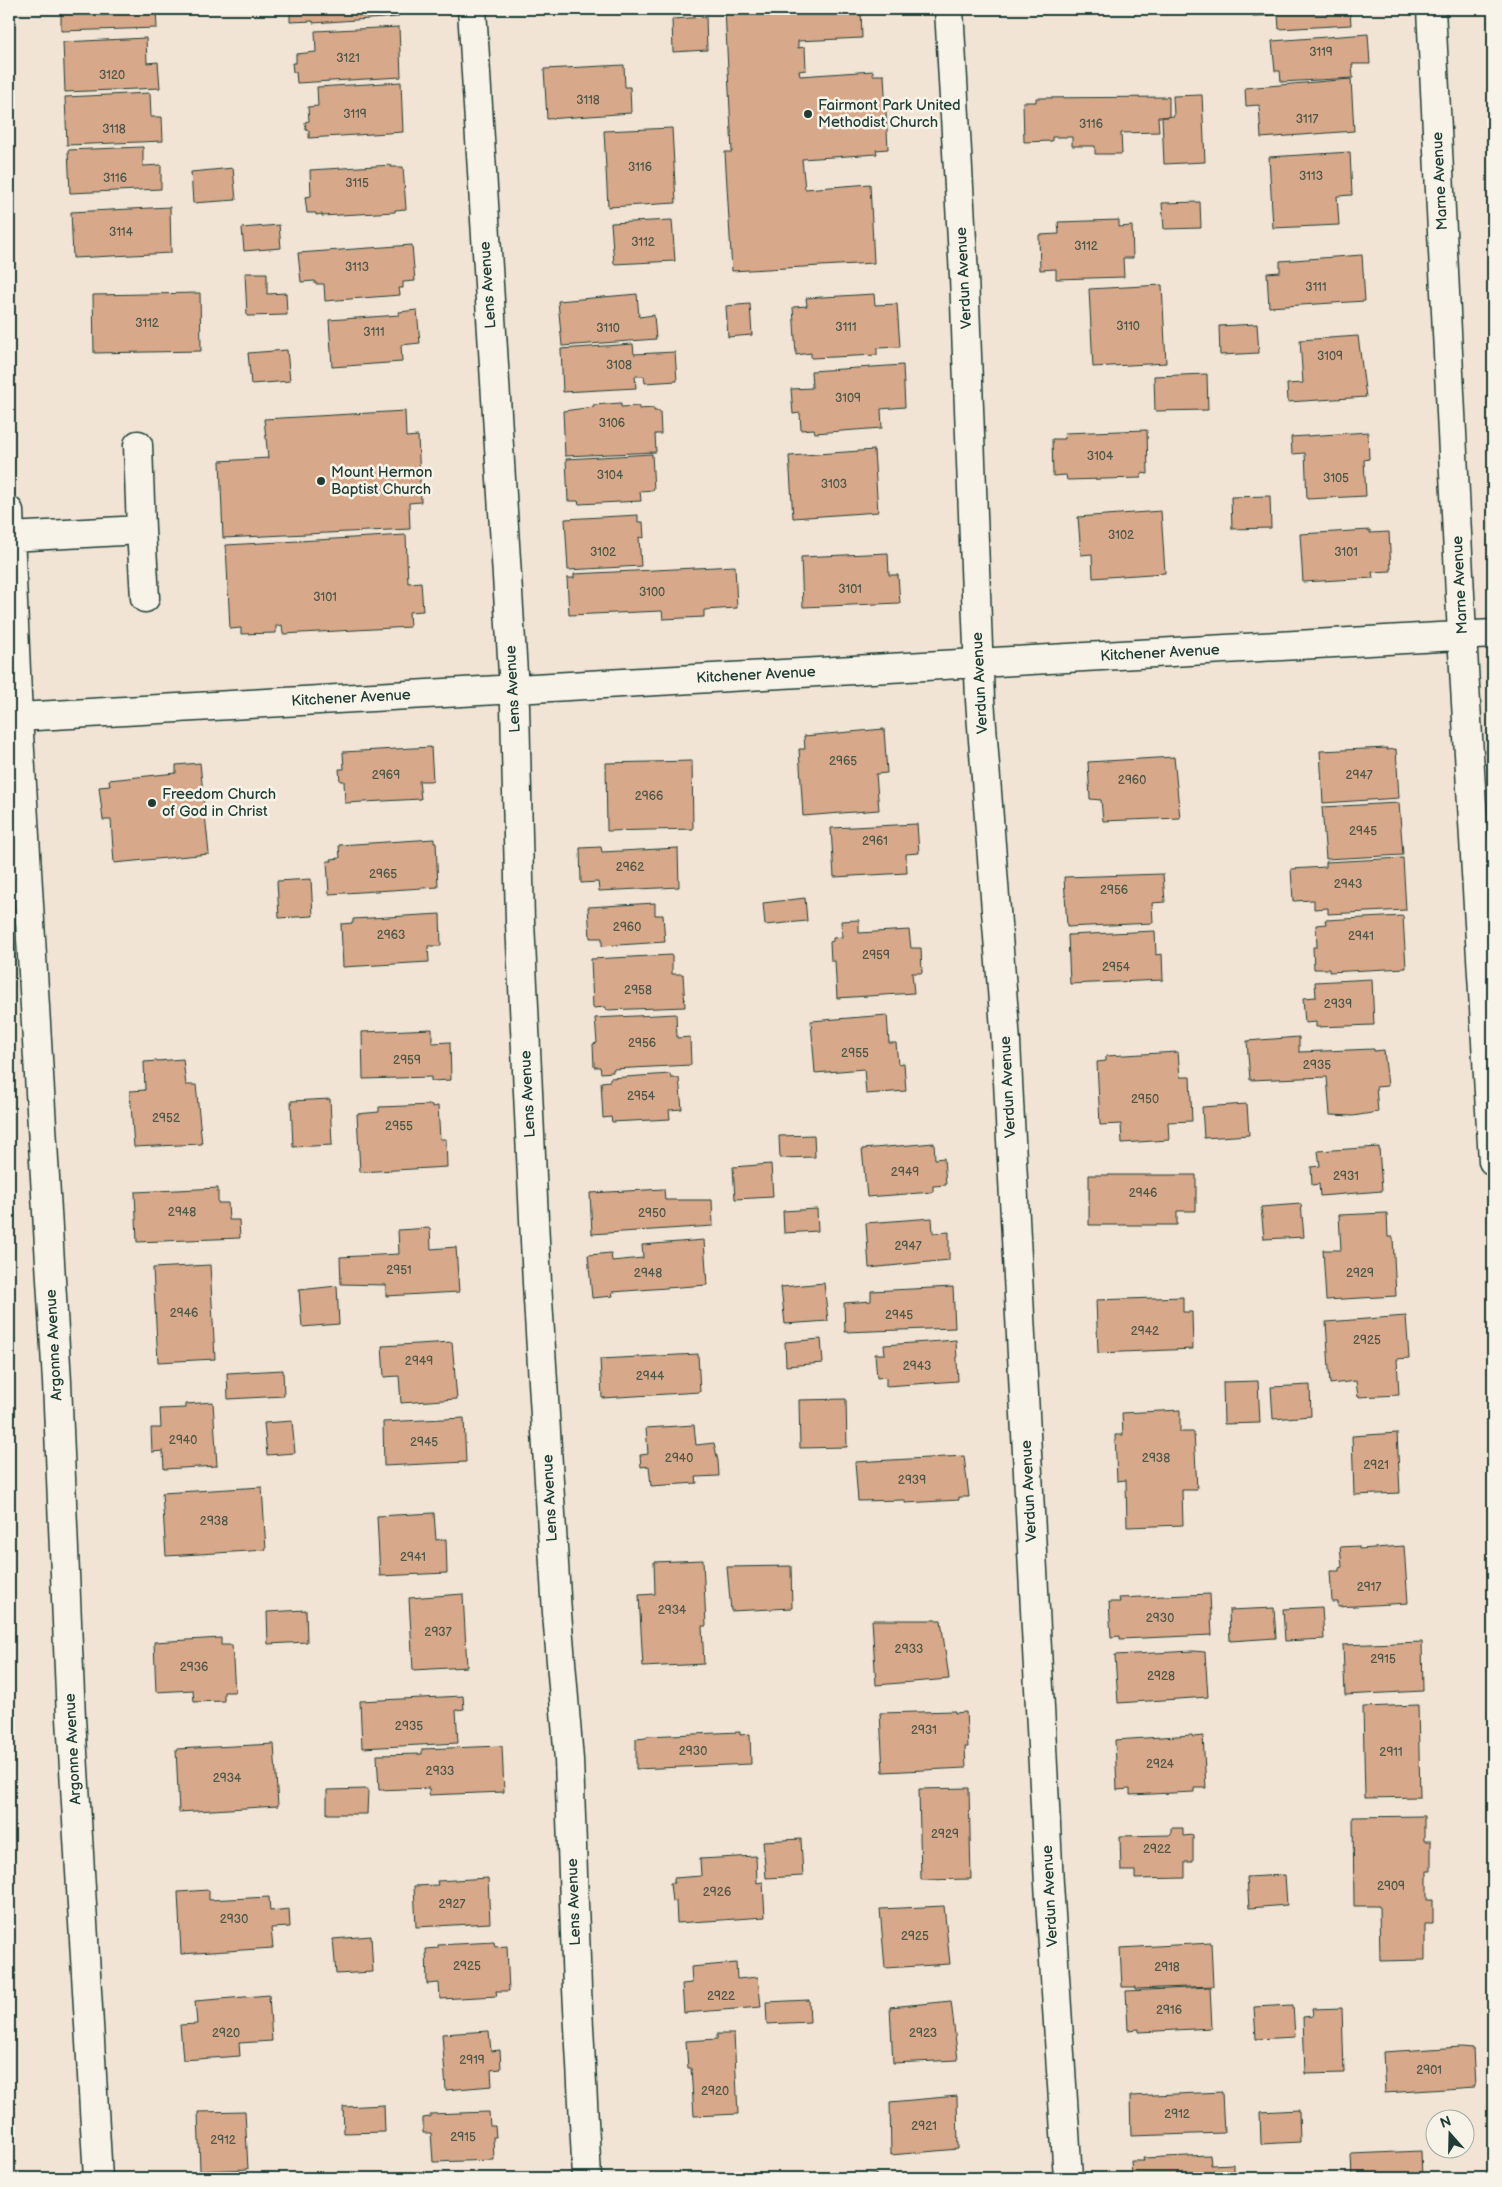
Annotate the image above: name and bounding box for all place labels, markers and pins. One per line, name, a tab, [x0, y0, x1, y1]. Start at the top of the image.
place label: Fairmont Park United Methodist Church	[818, 96, 961, 132]
marker: Fairmont Park United Methodist Church	[802, 108, 814, 120]
place label: Mount Hermon Baptist Church	[331, 463, 432, 499]
marker: Mount Hermon Baptist Church	[315, 475, 327, 487]
place label: Freedom Church of God in Christ	[162, 785, 276, 821]
marker: Freedom Church of God in Christ	[146, 797, 158, 809]

